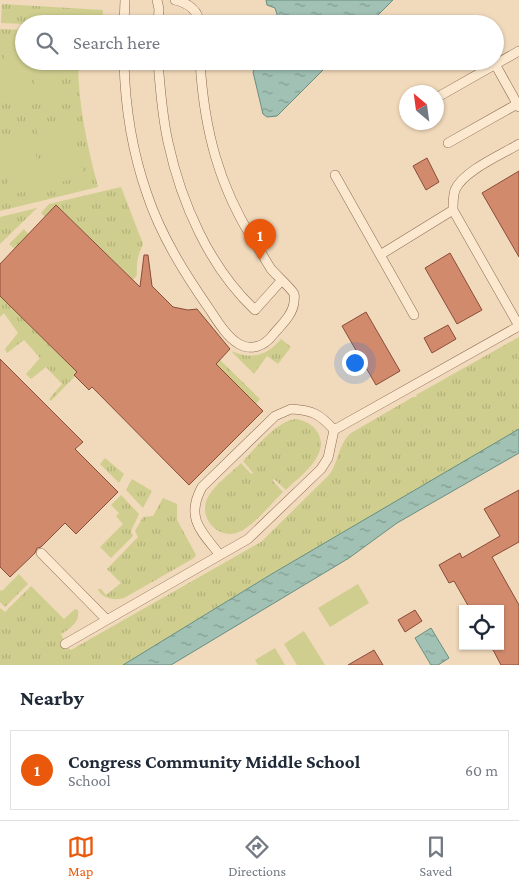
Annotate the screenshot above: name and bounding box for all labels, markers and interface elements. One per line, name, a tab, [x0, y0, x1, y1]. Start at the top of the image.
search box	[15, 15, 504, 70]
icon: search	[33, 29, 61, 57]
text: Search here	[73, 32, 160, 53]
north arrow	[399, 85, 444, 130]
pin: 1	[244, 219, 276, 260]
your location	[342, 350, 368, 376]
map controls	[459, 605, 504, 650]
button: locate	[459, 605, 504, 650]
text: Nearby	[20, 686, 84, 710]
text: Congress Community Middle School	[68, 751, 360, 772]
text: 1	[34, 762, 40, 779]
text: 60 m	[465, 762, 498, 779]
text: School	[68, 772, 111, 789]
tab: Map	[67, 833, 95, 879]
tab: Directions	[228, 833, 286, 879]
tab: Saved	[419, 833, 452, 879]

